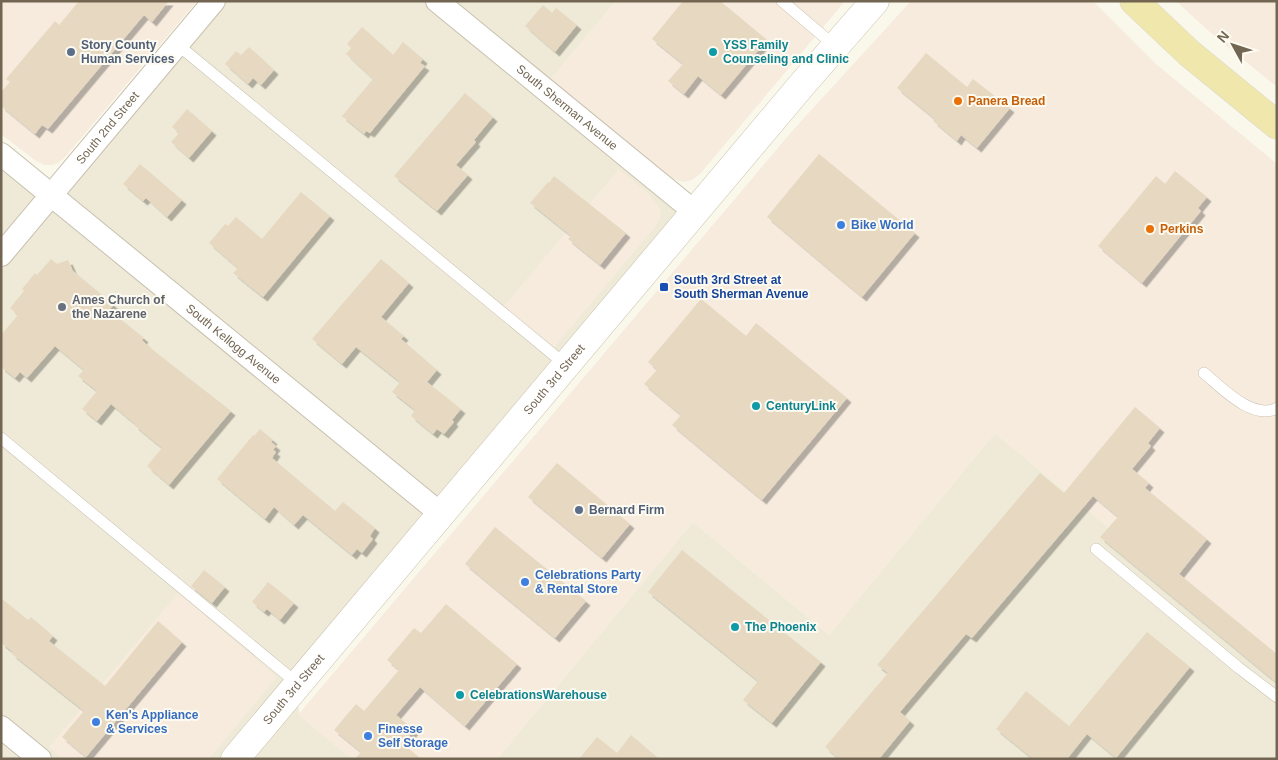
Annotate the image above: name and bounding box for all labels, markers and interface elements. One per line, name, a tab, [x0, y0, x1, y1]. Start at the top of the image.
north arrow	[1208, 20, 1258, 70]
text: N	[1214, 28, 1232, 46]
place label: Story County Human Services	[81, 38, 175, 66]
place label: YSS Family Counseling and Clinic	[723, 38, 849, 66]
marker: Story County Human Services	[65, 46, 77, 58]
marker: YSS Family Counseling and Clinic	[707, 46, 719, 58]
street label: South Sherman Avenue	[514, 62, 621, 153]
street label: South 2nd Street	[73, 88, 142, 167]
place label: Panera Bread	[968, 94, 1045, 108]
marker: Panera Bread	[952, 95, 964, 107]
place label: Bike World	[851, 218, 913, 232]
marker: Bike World	[835, 219, 847, 231]
place label: Perkins	[1160, 222, 1204, 236]
marker: Perkins	[1144, 223, 1156, 235]
place label: South 3rd Street at South Sherman Avenue	[674, 273, 809, 301]
marker: South 3rd Street at South Sherman Avenue	[658, 281, 670, 293]
place label: Ames Church of the Nazarene	[72, 293, 166, 321]
marker: Ames Church of the Nazarene	[56, 301, 68, 313]
street label: South Kellogg Avenue	[183, 301, 284, 387]
street label: South 3rd Street	[521, 341, 588, 417]
place label: CenturyLink	[766, 399, 836, 413]
marker: CenturyLink	[750, 400, 762, 412]
place label: Bernard Firm	[589, 503, 664, 517]
marker: Bernard Firm	[573, 504, 585, 516]
place label: Celebrations Party & Rental Store	[535, 568, 641, 596]
marker: Celebrations Party & Rental Store	[519, 576, 531, 588]
place label: The Phoenix	[745, 620, 817, 634]
marker: The Phoenix	[729, 621, 741, 633]
street label: South 3rd Street	[260, 651, 328, 727]
place label: CelebrationsWarehouse	[470, 688, 607, 702]
marker: CelebrationsWarehouse	[454, 689, 466, 701]
place label: Ken's Appliance & Services	[106, 708, 199, 736]
marker: Ken's Appliance & Services	[90, 716, 102, 728]
place label: Finesse Self Storage	[378, 722, 448, 750]
marker: Finesse Self Storage	[362, 730, 374, 742]

